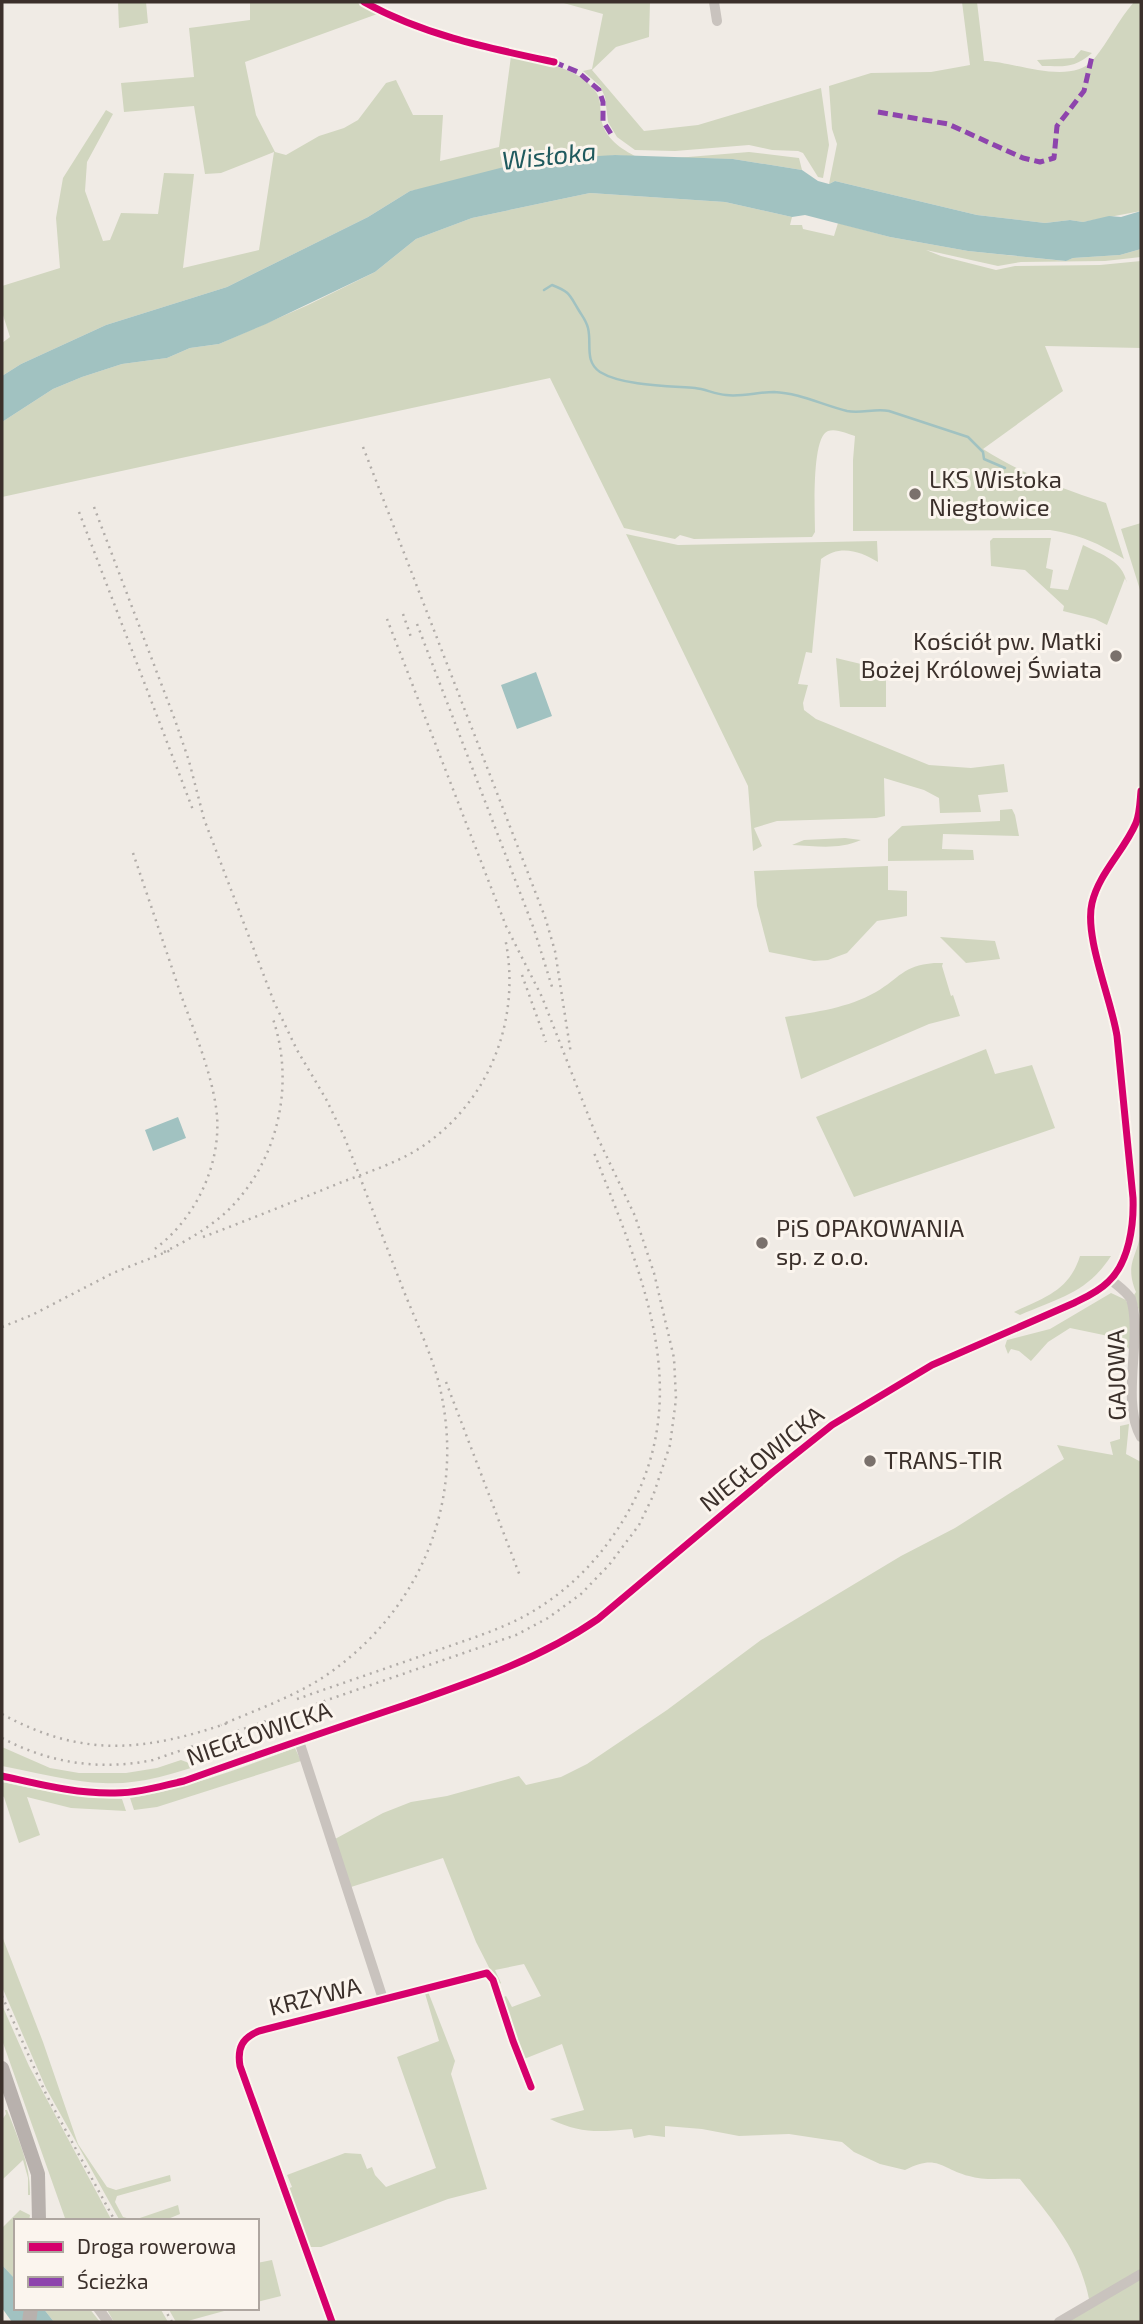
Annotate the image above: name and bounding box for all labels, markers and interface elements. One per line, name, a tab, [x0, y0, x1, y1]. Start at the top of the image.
water label: Wisłoka	[500, 134, 598, 175]
place label: LKS Wisłoka Niegłowice	[929, 464, 1062, 521]
marker: LKS Wisłoka Niegłowice	[907, 486, 923, 502]
place label: Kościół pw. Matki Bożej Królowej Świata	[861, 626, 1102, 683]
marker: Kościół pw. Matki Bożej Królowej Świata	[1108, 648, 1124, 664]
place label: PiS OPAKOWANIA sp. z o.o.	[776, 1213, 964, 1270]
marker: PiS OPAKOWANIA sp. z o.o.	[754, 1235, 770, 1251]
street label: GAJOWA	[1100, 1329, 1131, 1421]
street label: NIEGŁOWICKA	[693, 1399, 829, 1517]
place label: TRANS-TIR	[884, 1445, 1003, 1474]
marker: TRANS-TIR	[862, 1453, 878, 1469]
street label: NIEGŁOWICKA	[182, 1694, 335, 1771]
street label: KRZYWA	[266, 1970, 364, 2021]
legend	[14, 2219, 259, 2310]
text: Droga rowerowa	[77, 2233, 236, 2258]
text: Ścieżka	[77, 2268, 148, 2293]

